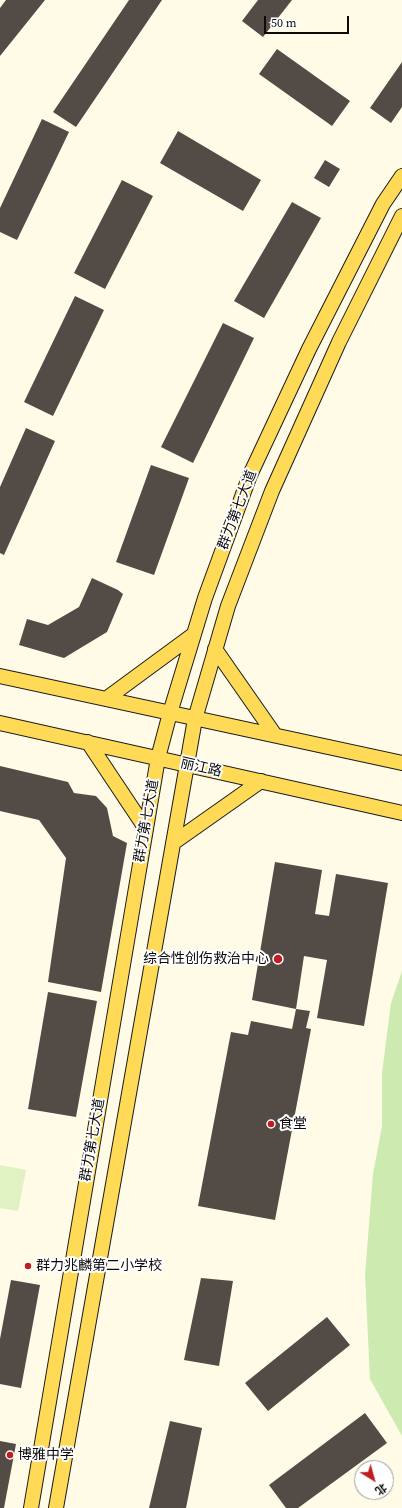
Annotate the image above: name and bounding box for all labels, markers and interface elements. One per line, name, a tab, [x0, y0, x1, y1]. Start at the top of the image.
scale bar	[266, 8, 351, 34]
text: 50 m	[271, 15, 297, 31]
street label: 群力第七大道	[215, 468, 261, 552]
street label: 丽江路	[179, 755, 223, 781]
street label: 群力第七大道	[131, 778, 163, 864]
place label: 综合性创伤救治中心	[143, 951, 269, 967]
marker: 综合性创伤救治中心	[272, 953, 284, 965]
street label: 群力第七大道	[77, 1097, 109, 1183]
place label: 食堂	[279, 1116, 307, 1132]
marker: 食堂	[266, 1119, 276, 1129]
place label: 群力兆麟第二小学校	[36, 1258, 162, 1274]
marker: 群力兆麟第二小学校	[23, 1261, 33, 1271]
place label: 博雅中学	[18, 1447, 74, 1463]
marker: 博雅中学	[5, 1450, 15, 1460]
north arrow	[354, 1460, 394, 1500]
text: 北	[372, 1480, 390, 1498]

